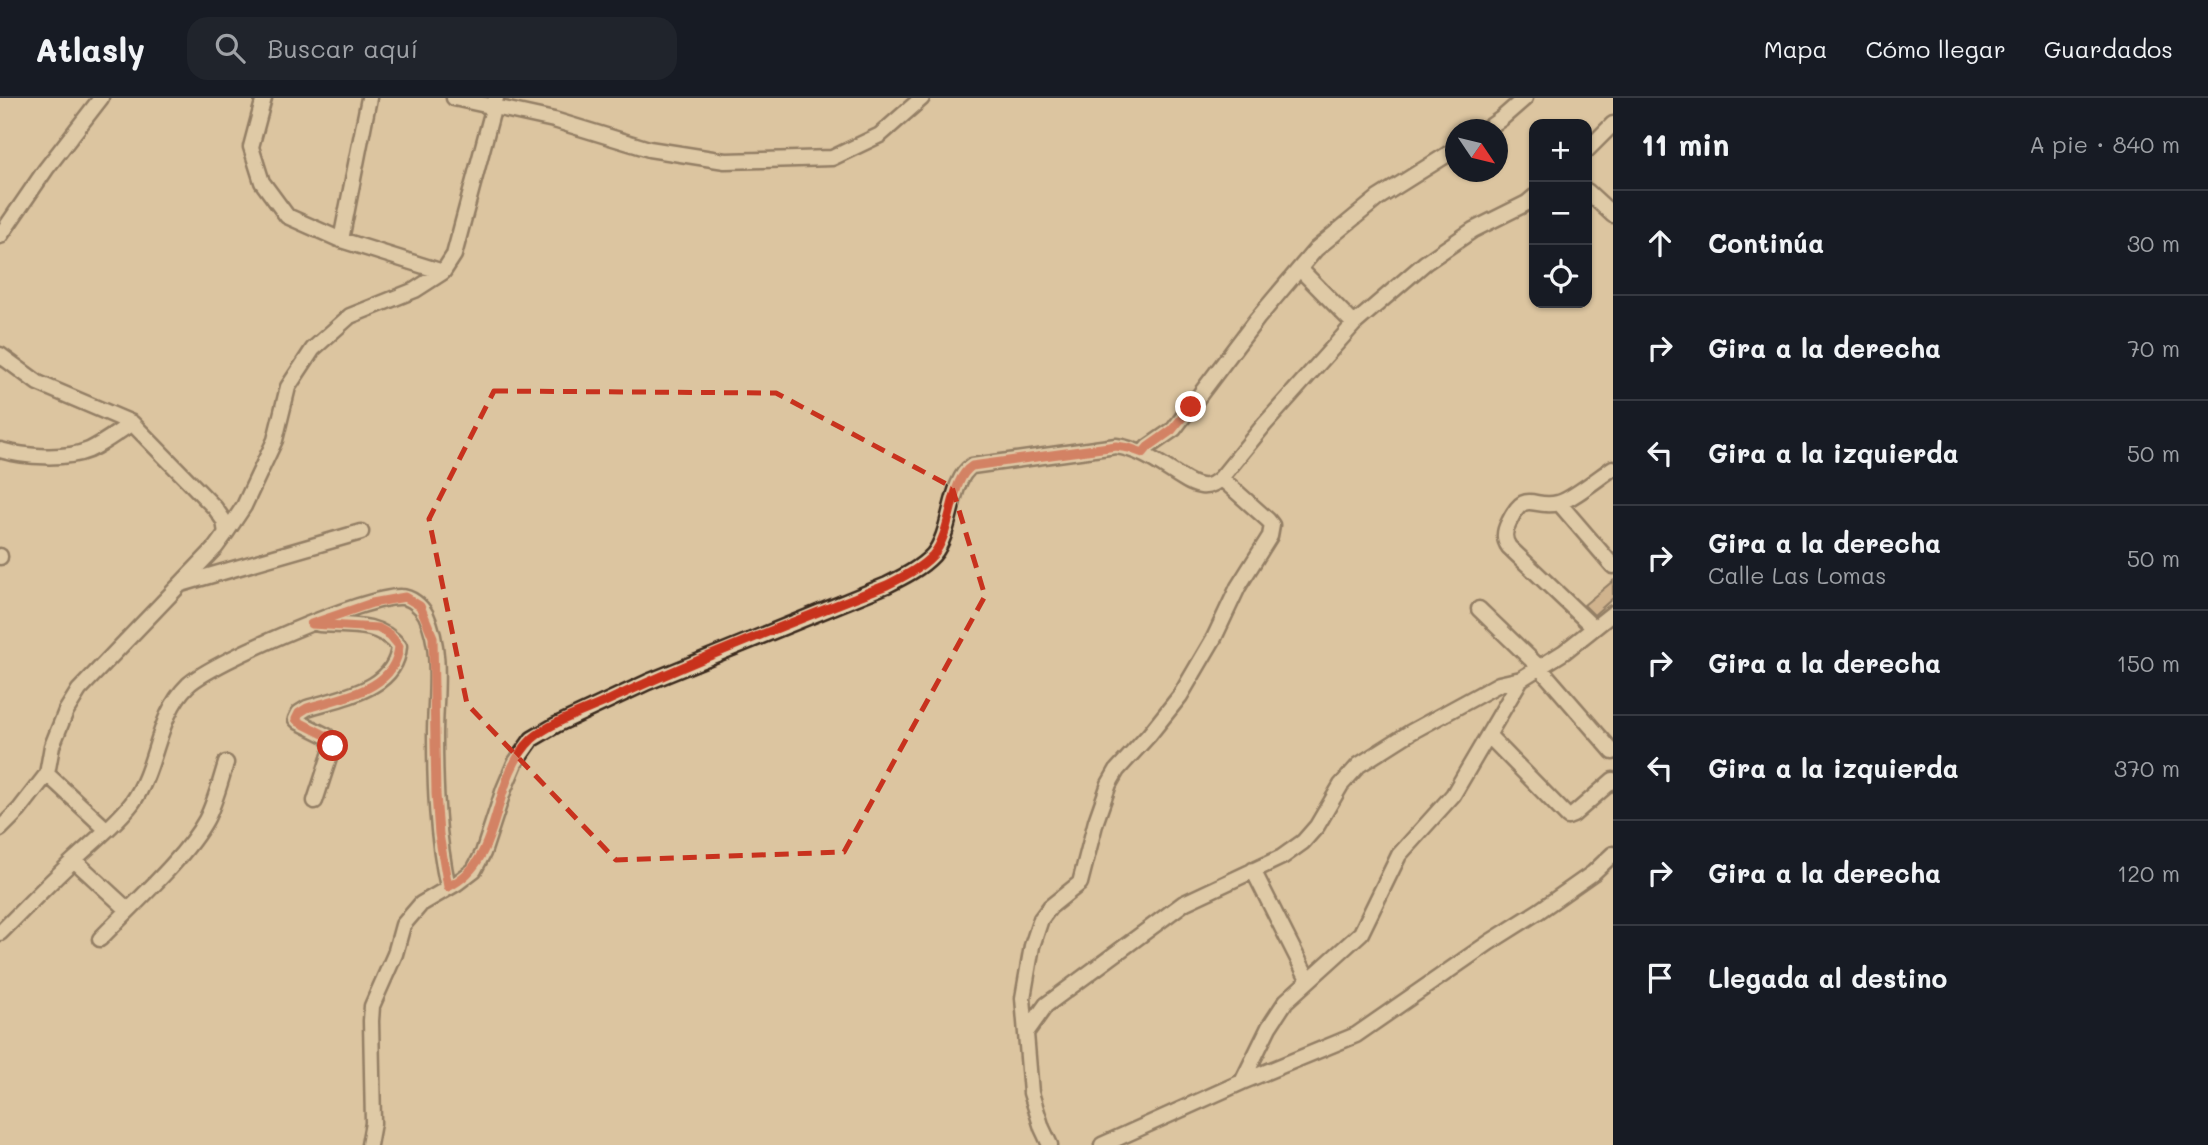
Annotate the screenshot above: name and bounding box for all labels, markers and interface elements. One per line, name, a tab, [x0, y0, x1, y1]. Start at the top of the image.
search box	[187, 17, 677, 80]
text: Atlasly	[35, 27, 145, 70]
icon: search	[211, 29, 249, 67]
text: Buscar aquí	[267, 31, 418, 65]
text: Mapa	[1764, 33, 1828, 64]
text: Cómo llegar	[1866, 33, 2006, 64]
text: Guardados	[2044, 33, 2173, 64]
north arrow	[1445, 119, 1508, 182]
map controls	[1529, 119, 1592, 308]
button: +	[1529, 119, 1592, 182]
text: 11 min	[1641, 124, 1730, 164]
text: A pie · 840 m	[2029, 129, 2180, 159]
button: −	[1529, 182, 1592, 245]
icon: ahead	[1641, 224, 1679, 262]
text: Continúa	[1708, 226, 1824, 260]
text: 30 m	[2127, 228, 2180, 258]
button: locate	[1529, 245, 1592, 308]
icon: right	[1641, 329, 1679, 367]
text: Gira a la derecha	[1708, 331, 1941, 365]
text: 70 m	[2127, 333, 2180, 363]
route end	[1175, 391, 1206, 422]
icon: left	[1641, 434, 1679, 472]
text: Gira a la izquierda	[1708, 436, 1959, 470]
text: 50 m	[2127, 438, 2180, 468]
text: Gira a la derecha	[1708, 526, 1941, 560]
icon: right	[1641, 539, 1679, 577]
text: 50 m	[2127, 543, 2180, 573]
text: Calle Las Lomas	[1708, 560, 1886, 590]
icon: right	[1641, 644, 1679, 682]
text: Gira a la derecha	[1708, 646, 1941, 680]
text: 150 m	[2116, 648, 2180, 678]
route start	[317, 730, 348, 761]
icon: left	[1641, 749, 1679, 787]
text: Gira a la izquierda	[1708, 751, 1959, 785]
text: 370 m	[2114, 753, 2180, 783]
icon: right	[1641, 854, 1679, 892]
text: Gira a la derecha	[1708, 856, 1941, 890]
text: 120 m	[2117, 858, 2180, 888]
icon: arrive	[1641, 959, 1679, 997]
text: Llegada al destino	[1708, 961, 1947, 995]

